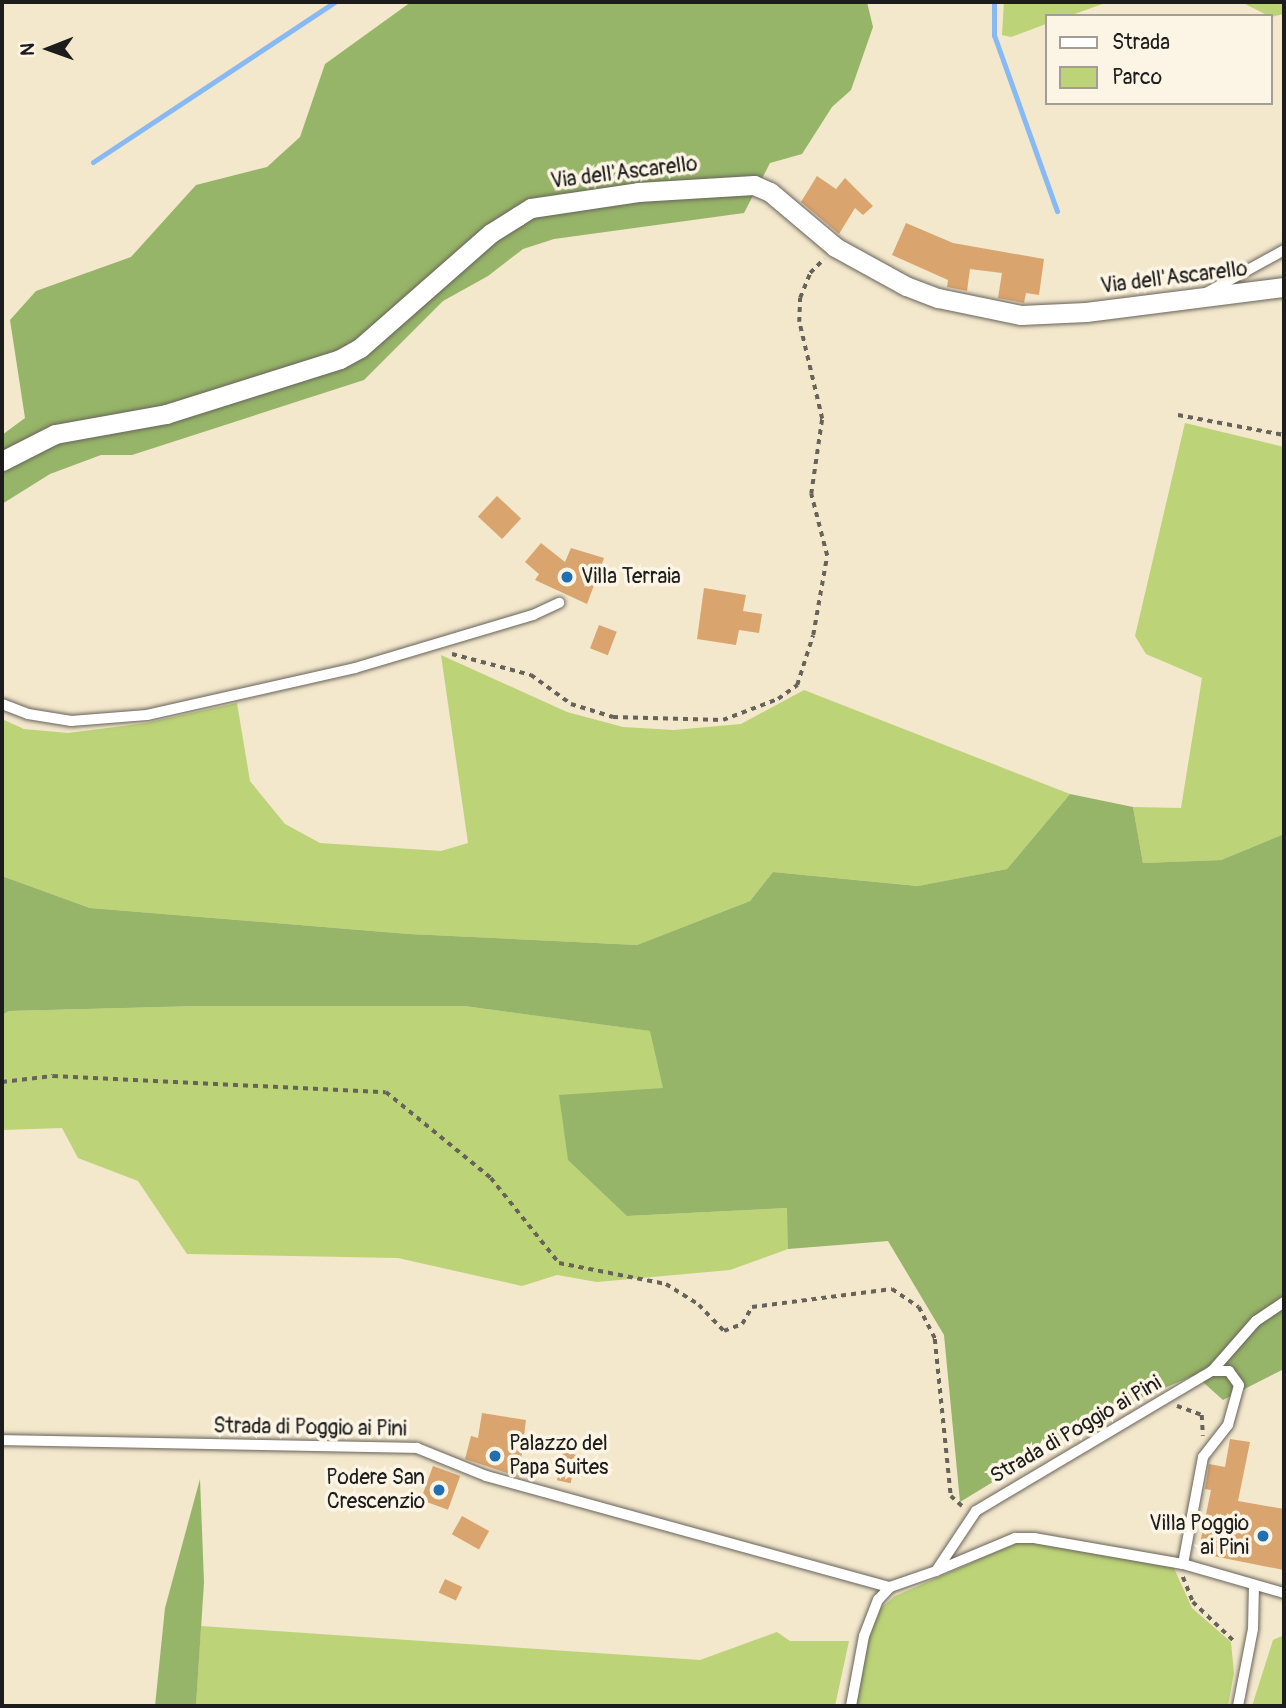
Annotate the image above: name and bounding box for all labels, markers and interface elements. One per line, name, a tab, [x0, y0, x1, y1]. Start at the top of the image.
north arrow	[14, 14, 84, 84]
legend	[1044, 14, 1272, 105]
text: Strada	[1112, 29, 1170, 56]
text: N	[16, 43, 40, 56]
text: Parco	[1112, 64, 1162, 91]
street label: Via dell'Ascarello	[549, 151, 699, 195]
street label: Via dell'Ascarello	[1099, 256, 1249, 300]
place label: Villa Terraia	[581, 564, 681, 590]
marker: Villa Terraia	[559, 569, 575, 585]
street label: Strada di Poggio ai Pini	[986, 1371, 1166, 1489]
street label: Strada di Poggio ai Pini	[213, 1414, 407, 1442]
place label: Palazzo del Papa Suites	[509, 1431, 608, 1481]
marker: Palazzo del Papa Suites	[487, 1448, 503, 1464]
place label: Podere San Crescenzio	[326, 1465, 425, 1515]
marker: Podere San Crescenzio	[431, 1482, 447, 1498]
place label: Villa Poggio ai Pini	[1149, 1511, 1249, 1561]
marker: Villa Poggio ai Pini	[1255, 1528, 1271, 1544]

